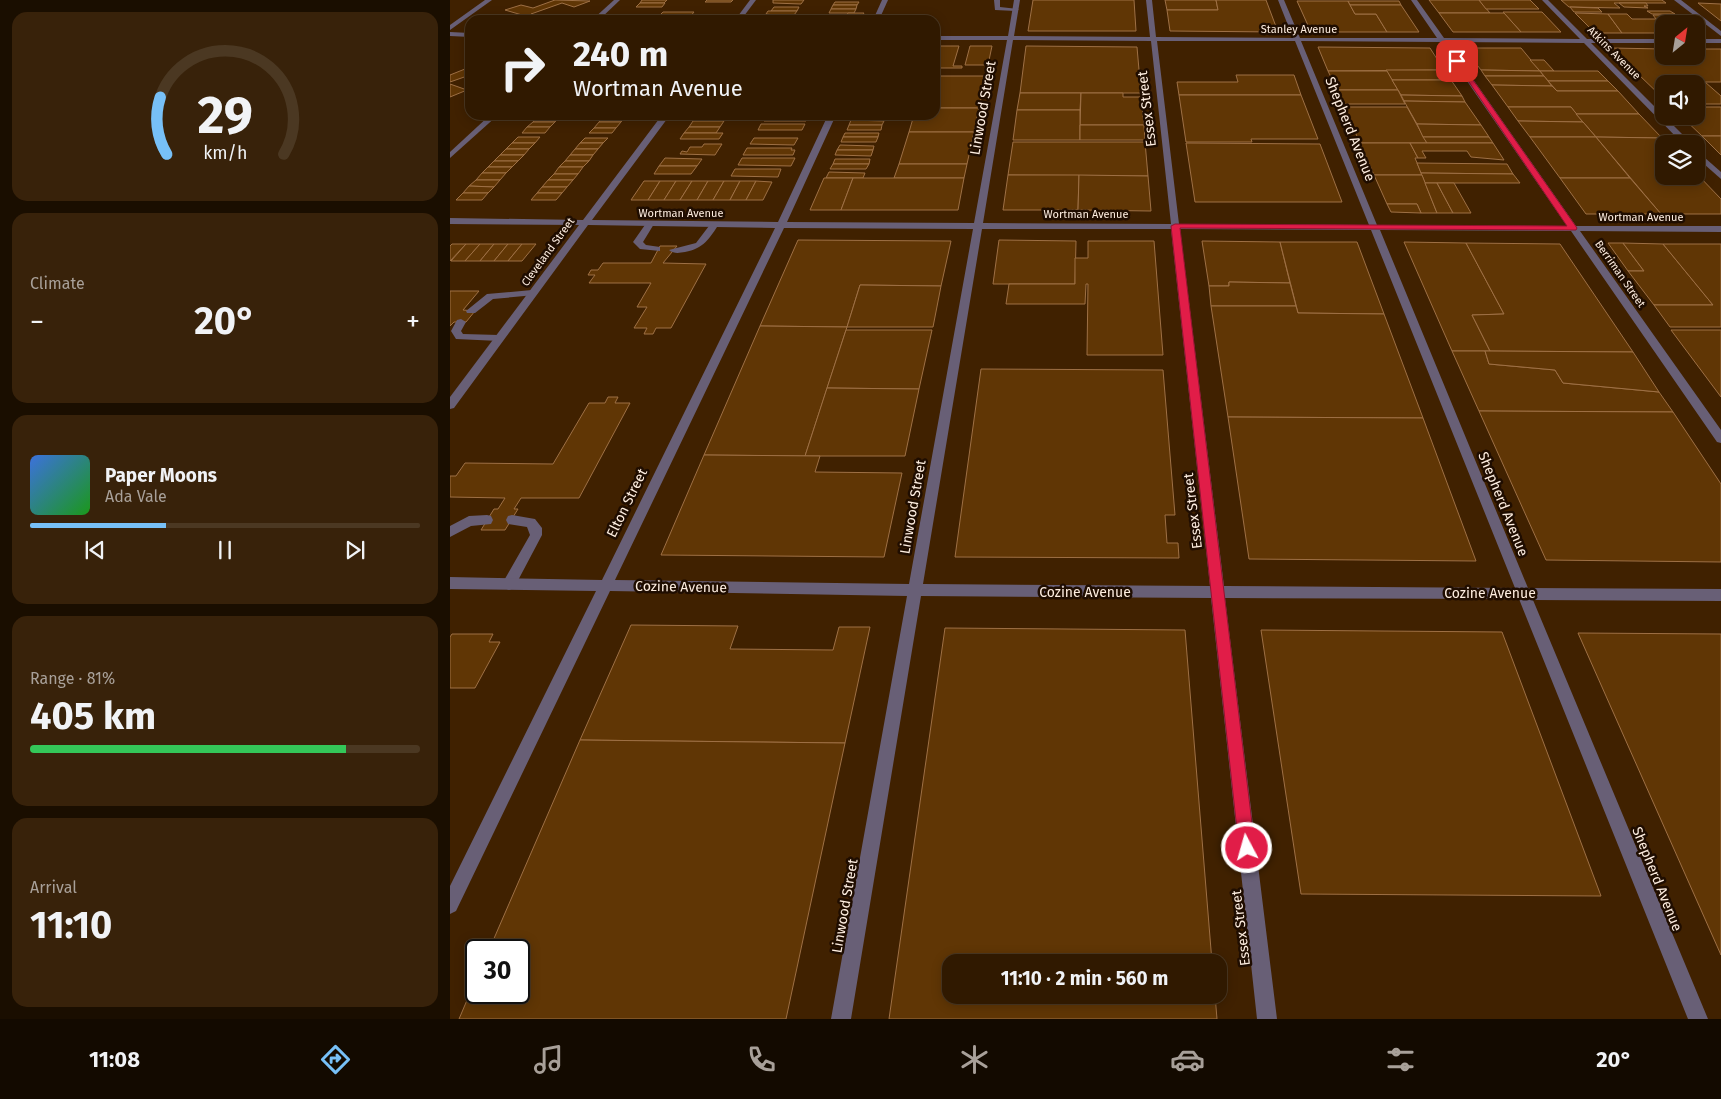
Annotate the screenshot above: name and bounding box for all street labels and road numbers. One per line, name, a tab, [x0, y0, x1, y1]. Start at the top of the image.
street label: Stanley Avenue	[1261, 23, 1337, 36]
street label: Atkins Avenue	[1585, 24, 1643, 82]
street label: Linwood Street	[966, 59, 1000, 157]
street label: Essex Street	[1134, 69, 1160, 148]
street label: Shepherd Avenue	[1321, 74, 1379, 184]
street label: Wortman Avenue	[639, 207, 723, 220]
street label: Wortman Avenue	[1044, 208, 1128, 221]
street label: Wortman Avenue	[1599, 211, 1683, 224]
street label: Cleveland Street	[519, 215, 577, 289]
street label: Berriman Street	[1592, 238, 1648, 310]
street label: Shepherd Avenue	[1474, 449, 1532, 559]
street label: Linwood Street	[896, 458, 930, 556]
street label: Elton Street	[603, 465, 651, 540]
street label: Essex Street	[1180, 471, 1206, 550]
street label: Cozine Avenue	[635, 578, 727, 596]
street label: Cozine Avenue	[1039, 584, 1131, 601]
street label: Cozine Avenue	[1444, 585, 1536, 602]
street label: Shepherd Avenue	[1628, 824, 1686, 934]
street label: Linwood Street	[828, 857, 862, 955]
street label: Essex Street	[1228, 888, 1254, 967]

